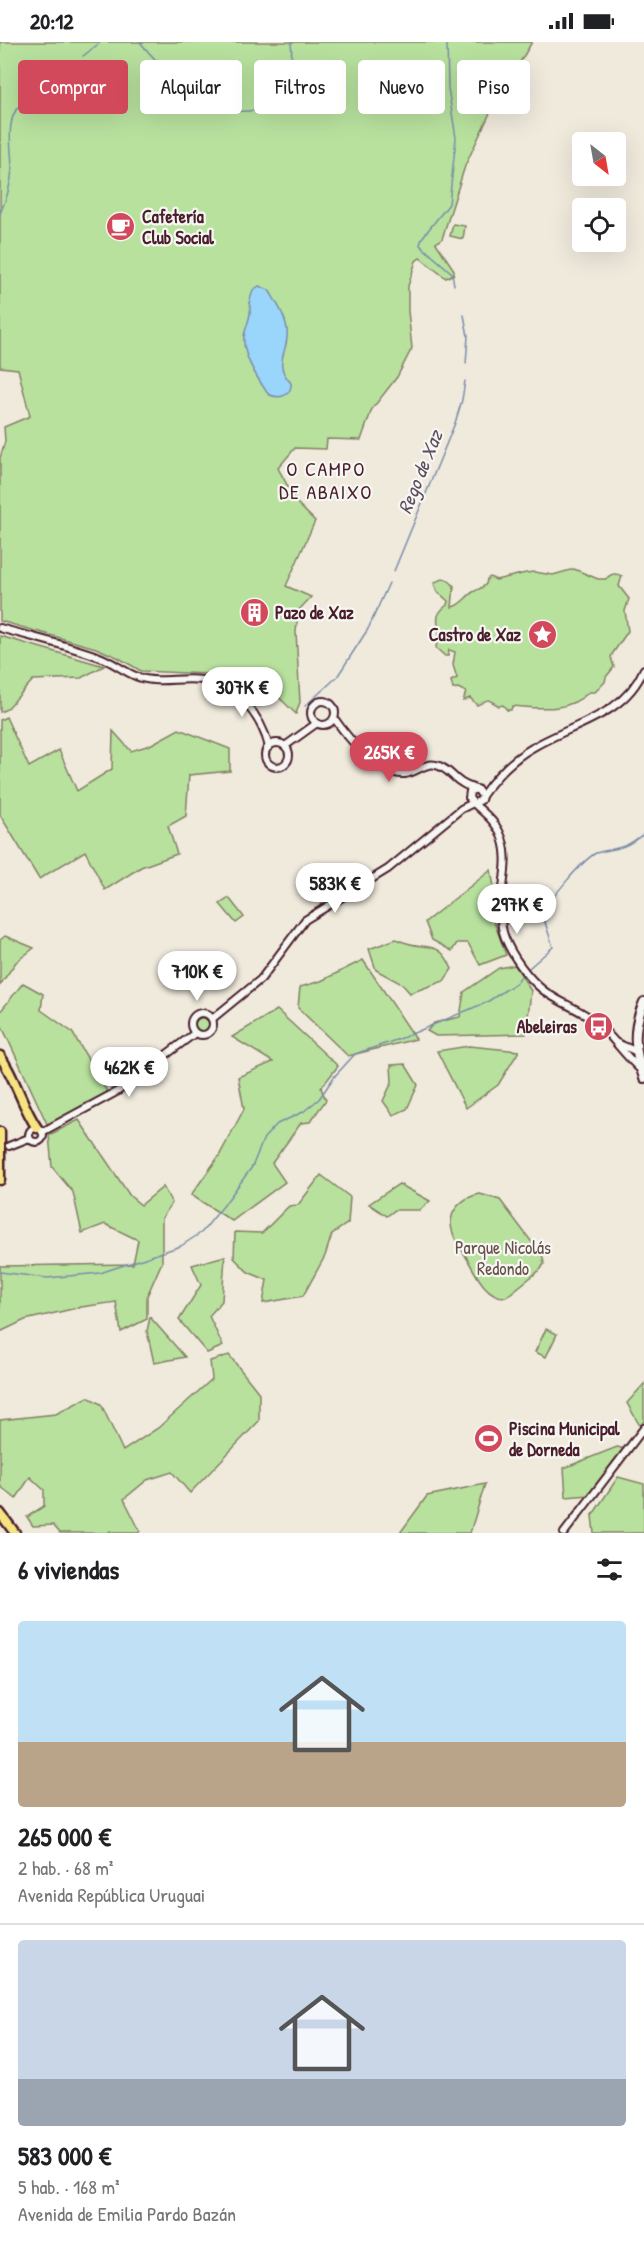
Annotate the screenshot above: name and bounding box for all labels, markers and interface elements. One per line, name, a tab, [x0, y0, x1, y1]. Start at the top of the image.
text: 20:12	[30, 6, 74, 36]
chip: Comprar	[18, 60, 128, 114]
chip: Alquilar	[140, 60, 242, 114]
chip: Filtros	[254, 60, 346, 114]
chip: Nuevo	[358, 60, 445, 114]
chip: Piso	[457, 60, 530, 114]
north arrow	[572, 132, 626, 186]
map controls	[572, 132, 626, 252]
button: locate	[572, 198, 626, 252]
place label: Cafetería Club Social	[142, 204, 215, 250]
cafe icon: Cafetería Club Social	[105, 211, 137, 243]
water label: Rego de Xaz	[391, 425, 450, 518]
district label: O CAMPO DE ABAIXO	[279, 455, 373, 505]
building icon: Pazo de Xaz	[238, 597, 270, 629]
place label: Pazo de Xaz	[275, 600, 354, 625]
place icon: Castro de Xaz	[526, 619, 558, 651]
place label: Castro de Xaz	[429, 622, 521, 647]
pin: 307K €	[193, 667, 291, 718]
text: 307K €	[216, 673, 268, 700]
pin: 265K €	[340, 732, 438, 783]
text: 265K €	[364, 738, 414, 765]
pin: 583K €	[286, 863, 384, 914]
text: 583K €	[310, 869, 360, 896]
pin: 297K €	[468, 884, 566, 935]
text: 297K €	[491, 890, 543, 917]
pin: 710K €	[148, 951, 246, 1002]
text: 710K €	[172, 957, 222, 984]
bus stop icon: Abeleiras	[582, 1011, 614, 1043]
place label: Abeleiras	[517, 1014, 577, 1039]
pin: 462K €	[80, 1047, 178, 1098]
text: 462K €	[104, 1053, 154, 1080]
park label: Parque Nicolás Redondo	[455, 1235, 551, 1281]
place label: Piscina Municipal de Dorneda	[509, 1416, 621, 1462]
sports icon: Piscina Municipal de Dorneda	[472, 1423, 504, 1455]
text: 6 viviendas	[18, 1552, 119, 1587]
icon: filters	[593, 1553, 626, 1586]
icon: home	[268, 1660, 376, 1768]
text: 265 000 €	[18, 1819, 111, 1854]
text: 2 hab. · 68 m²	[18, 1854, 113, 1881]
text: Avenida República Uruguai	[18, 1881, 205, 1908]
icon: home	[268, 1979, 376, 2087]
text: 583 000 €	[18, 2138, 111, 2173]
text: 5 hab. · 168 m²	[18, 2173, 120, 2200]
text: Avenida de Emilia Pardo Bazán	[18, 2200, 236, 2227]

